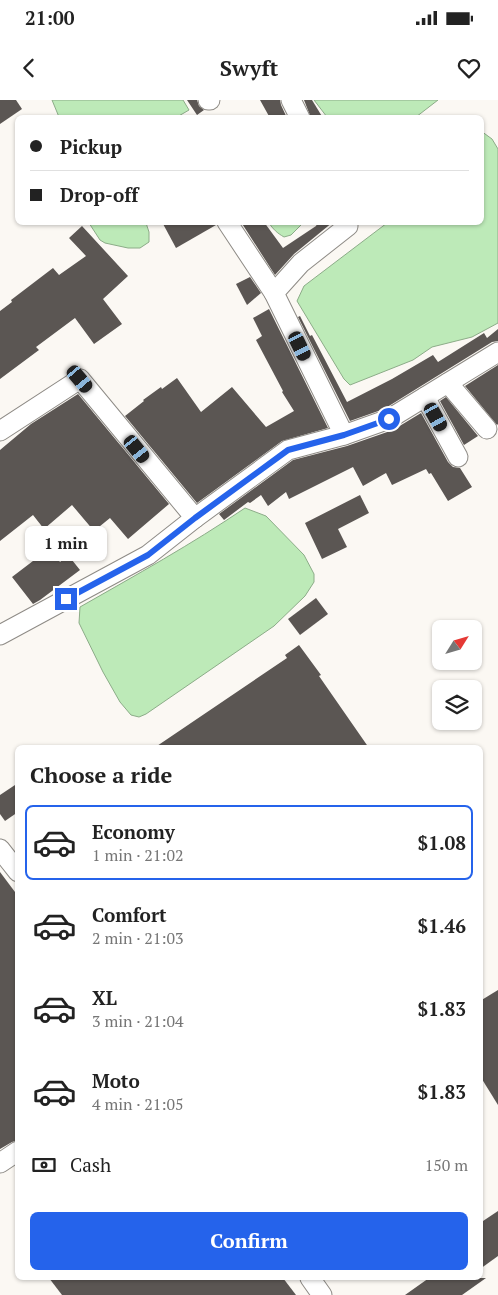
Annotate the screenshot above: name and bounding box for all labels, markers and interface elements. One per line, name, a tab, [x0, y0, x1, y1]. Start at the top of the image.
text: 21:00	[25, 5, 74, 30]
text: Swyft	[220, 53, 278, 82]
icon: back	[15, 54, 43, 82]
icon: heart	[455, 54, 483, 82]
text: Pickup	[60, 134, 122, 159]
text: Drop-off	[60, 182, 138, 207]
car	[286, 329, 313, 363]
car	[64, 363, 95, 395]
car	[422, 400, 449, 434]
route start	[378, 408, 400, 430]
car	[121, 433, 152, 465]
callout: 1 min	[25, 526, 107, 562]
text: 1 min	[44, 532, 88, 554]
route end	[55, 588, 77, 610]
north arrow	[432, 620, 482, 670]
map controls	[432, 620, 482, 730]
button: layers	[432, 680, 482, 730]
text: Choose a ride	[30, 760, 172, 789]
text: Economy	[92, 819, 175, 844]
icon: car	[32, 820, 77, 865]
text: $1.08	[417, 830, 466, 855]
text: 1 min · 21:02	[92, 844, 184, 866]
text: Comfort	[92, 902, 167, 927]
icon: car	[32, 903, 77, 948]
text: $1.46	[417, 913, 466, 938]
text: 2 min · 21:03	[92, 927, 184, 949]
text: XL	[92, 985, 117, 1010]
icon: car	[32, 986, 77, 1031]
text: $1.83	[417, 996, 466, 1021]
text: 3 min · 21:04	[92, 1010, 184, 1032]
text: Moto	[92, 1068, 140, 1093]
icon: car	[32, 1069, 77, 1114]
text: $1.83	[417, 1079, 466, 1104]
text: 4 min · 21:05	[92, 1093, 184, 1115]
icon: cash	[30, 1151, 58, 1179]
text: Cash	[70, 1152, 111, 1177]
text: 150 m	[425, 1154, 468, 1176]
button: Confirm	[30, 1212, 468, 1270]

